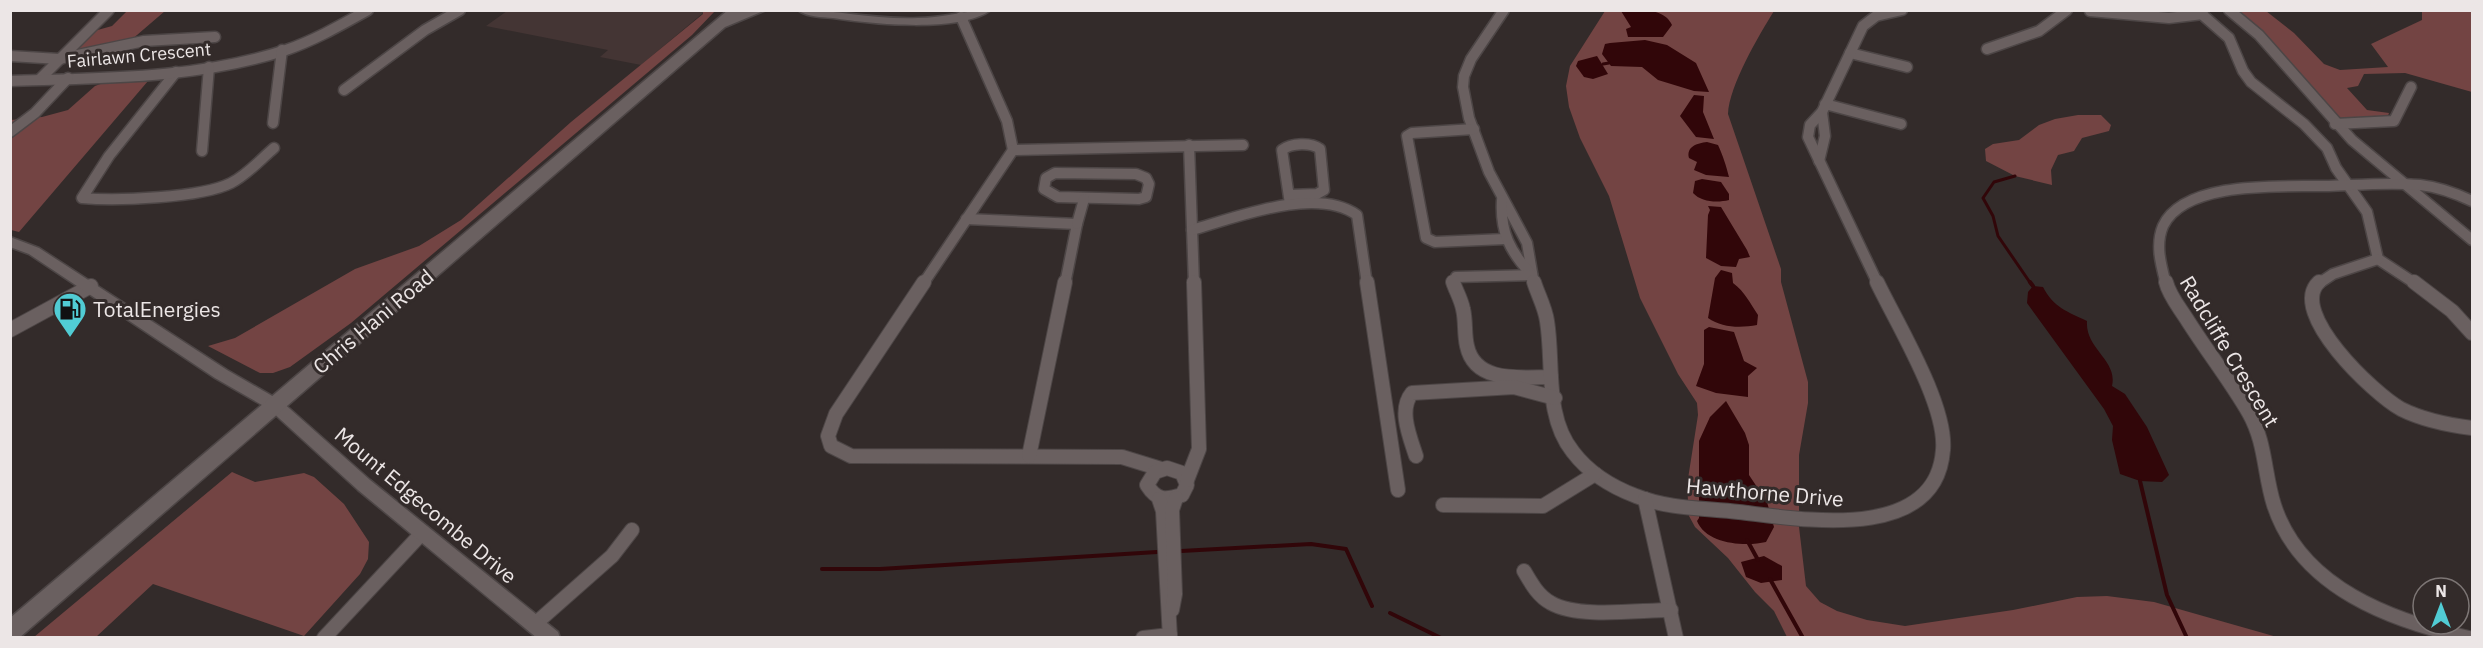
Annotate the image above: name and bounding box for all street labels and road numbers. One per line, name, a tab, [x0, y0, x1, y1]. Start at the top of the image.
street label: Fairlawn Crescent	[66, 37, 212, 73]
street label: Chris Hani Road	[307, 262, 439, 380]
street label: Radcliffe Crescent	[2174, 270, 2286, 432]
street label: Mount Edgecombe Drive	[329, 420, 523, 590]
street label: Hawthorne Drive	[1685, 471, 1845, 513]

